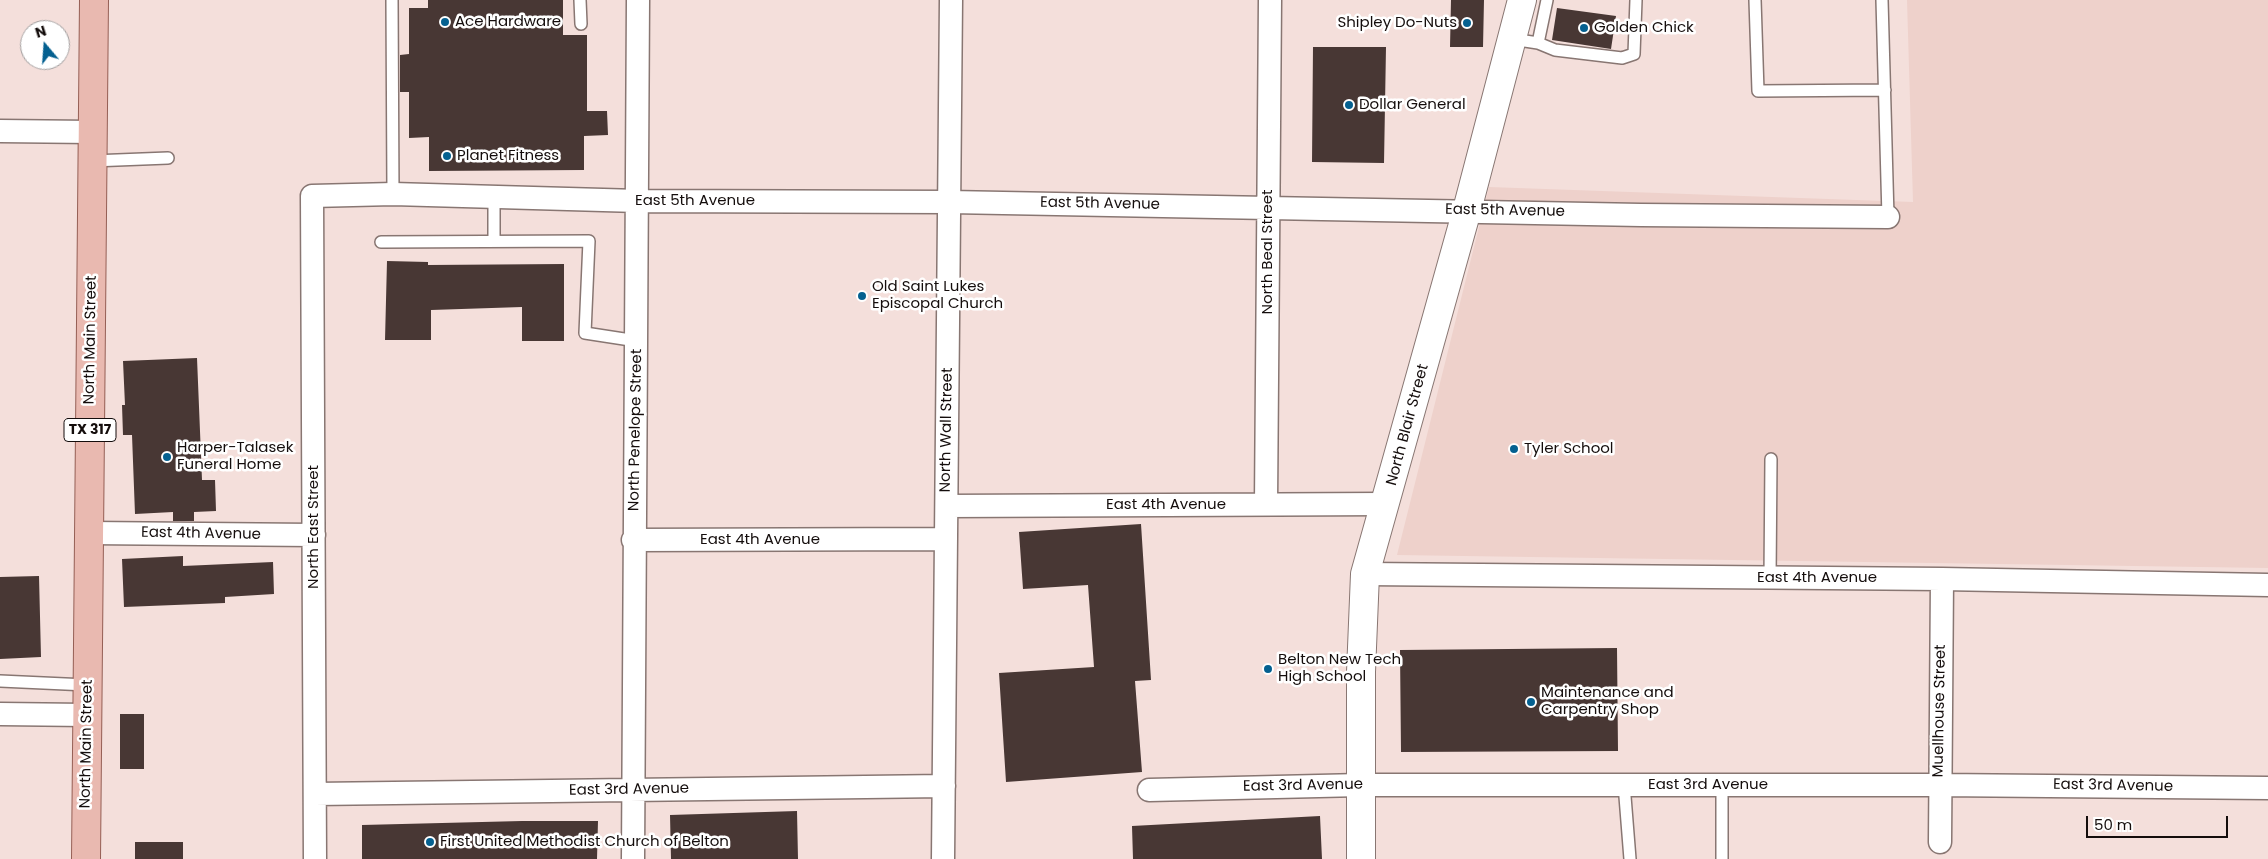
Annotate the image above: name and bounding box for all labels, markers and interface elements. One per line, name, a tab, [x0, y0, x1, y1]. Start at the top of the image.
place label: Ace Hardware	[455, 13, 561, 31]
place label: Shipley Do-Nuts	[1337, 14, 1457, 32]
marker: Ace Hardware	[439, 16, 451, 28]
marker: Shipley Do-Nuts	[1461, 17, 1473, 29]
place label: Golden Chick	[1594, 19, 1694, 37]
north arrow	[20, 20, 70, 70]
text: N	[33, 21, 49, 43]
marker: Golden Chick	[1578, 22, 1590, 34]
place label: Dollar General	[1359, 96, 1466, 114]
marker: Dollar General	[1343, 99, 1355, 111]
place label: Planet Fitness	[457, 147, 559, 165]
marker: Planet Fitness	[441, 150, 453, 162]
street label: North Beal Street	[1259, 189, 1277, 315]
street label: East 5th Avenue	[635, 192, 755, 210]
street label: East 5th Avenue	[1040, 194, 1160, 214]
street label: East 5th Avenue	[1445, 201, 1565, 221]
street label: North Main Street	[81, 275, 101, 405]
place label: Old Saint Lukes Episcopal Church	[872, 278, 1003, 313]
marker: Old Saint Lukes Episcopal Church	[856, 290, 868, 302]
street label: North Penelope Street	[626, 349, 646, 511]
street label: North Blair Street	[1383, 362, 1433, 488]
street label: North Wall Street	[937, 367, 957, 493]
road number: TX 317	[64, 418, 116, 442]
place label: Harper-Talasek Funeral Home	[177, 439, 293, 474]
place label: Tyler School	[1524, 440, 1614, 458]
marker: Tyler School	[1508, 443, 1520, 455]
marker: Harper-Talasek Funeral Home	[161, 451, 173, 463]
street label: North East Street	[305, 465, 323, 589]
street label: East 4th Avenue	[1106, 496, 1226, 514]
street label: East 4th Avenue	[141, 524, 261, 544]
street label: East 4th Avenue	[700, 531, 820, 549]
street label: East 4th Avenue	[1757, 569, 1877, 587]
street label: Muellhouse Street	[1930, 644, 1950, 778]
place label: Belton New Tech High School	[1278, 651, 1401, 686]
marker: Belton New Tech High School	[1262, 663, 1274, 675]
street label: North Main Street	[77, 679, 97, 809]
place label: Maintenance and Carpentry Shop	[1541, 684, 1674, 719]
marker: Maintenance and Carpentry Shop	[1525, 696, 1537, 708]
street label: East 3rd Avenue	[1243, 776, 1363, 796]
street label: East 3rd Avenue	[1648, 776, 1768, 794]
street label: East 3rd Avenue	[2053, 776, 2173, 796]
street label: East 3rd Avenue	[569, 780, 689, 800]
scale bar	[2088, 806, 2230, 838]
text: 50 m	[2094, 814, 2132, 835]
place label: First United Methodist Church of Belton	[440, 833, 729, 851]
marker: First United Methodist Church of Belton	[424, 836, 436, 848]

